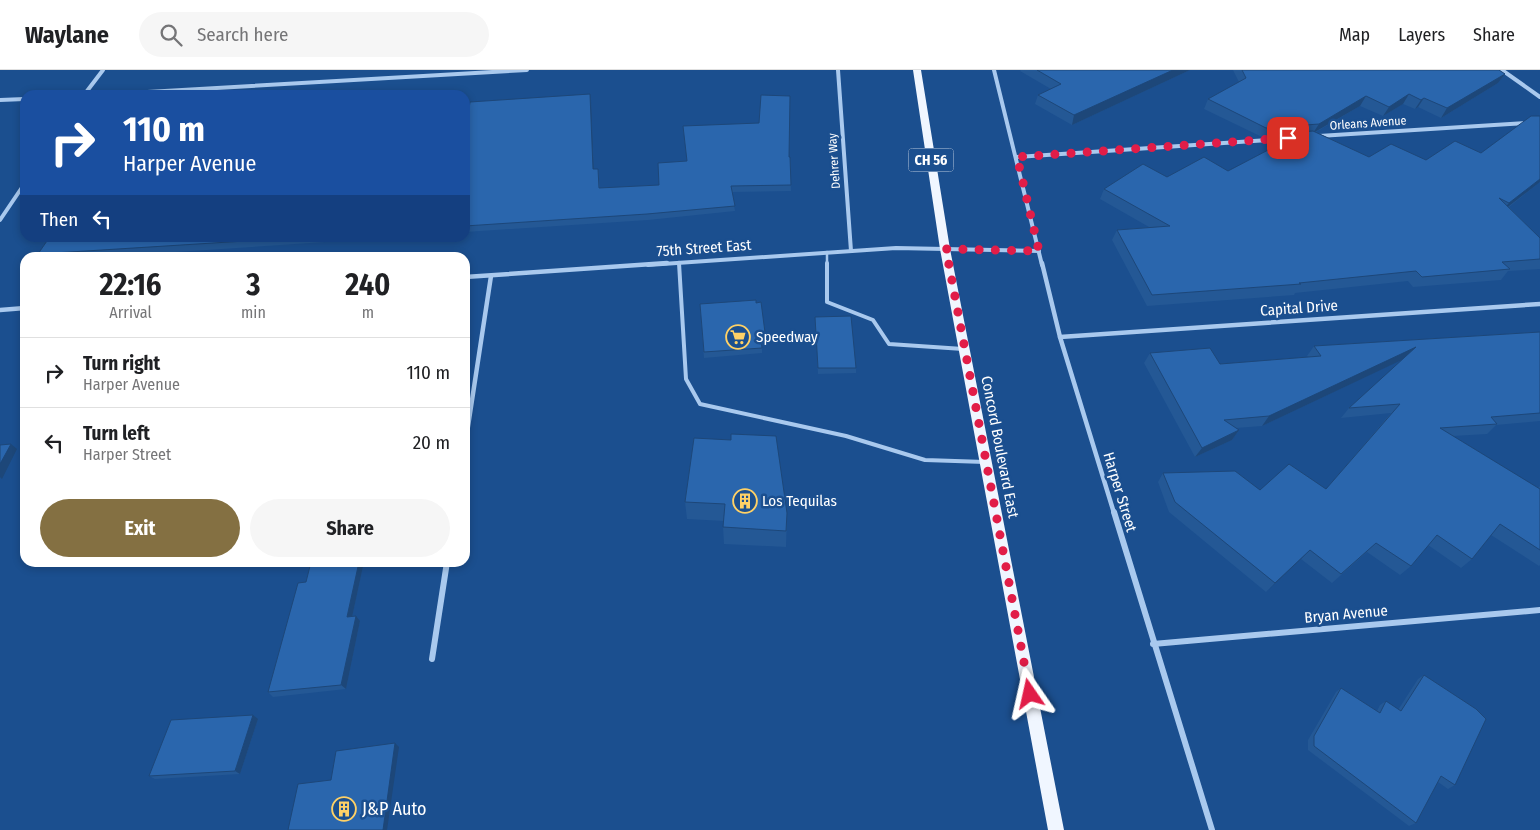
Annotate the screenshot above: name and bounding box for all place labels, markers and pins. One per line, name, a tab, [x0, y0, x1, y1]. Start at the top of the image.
pin	[1267, 117, 1309, 159]
supermarket icon: Speedway	[725, 324, 751, 350]
place label: Speedway	[756, 328, 818, 346]
building icon: Los Tequilas	[732, 488, 758, 514]
place label: Los Tequilas	[762, 492, 837, 510]
building icon: J&P Auto	[331, 796, 357, 822]
place label: J&P Auto	[362, 798, 427, 820]

